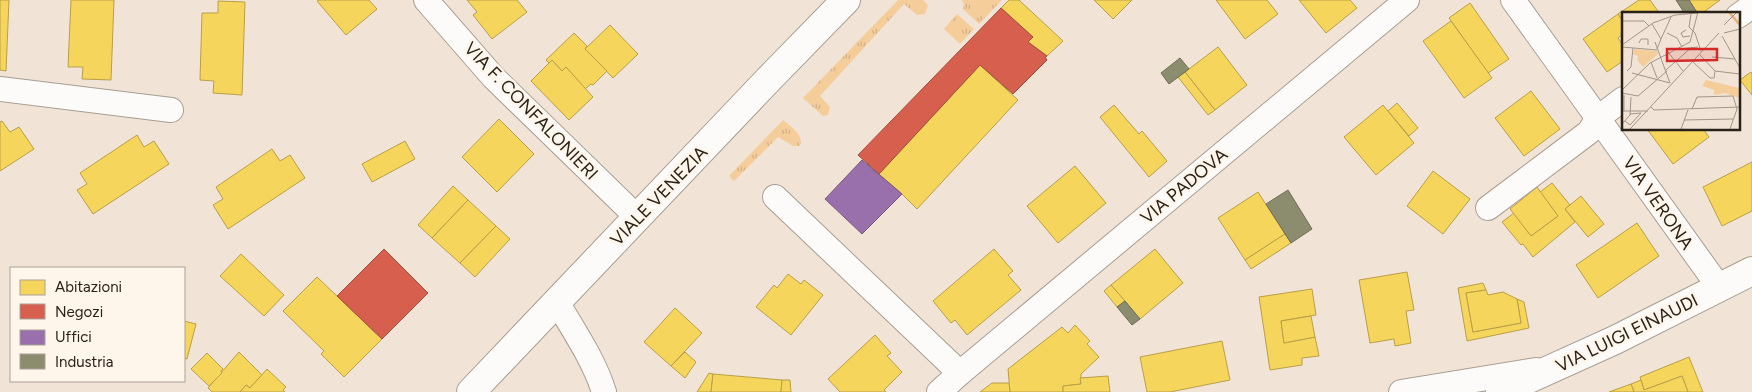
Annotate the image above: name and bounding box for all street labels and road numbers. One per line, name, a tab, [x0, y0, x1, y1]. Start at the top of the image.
street label: VIA F. CONFALONIERI	[459, 37, 603, 185]
street label: VIALE VENEZIA	[606, 141, 712, 251]
street label: VIA PADOVA	[1136, 143, 1232, 229]
street label: VIA VERONA	[1618, 152, 1698, 254]
street label: VIA LUIGI EINAUDI	[1552, 289, 1702, 377]

